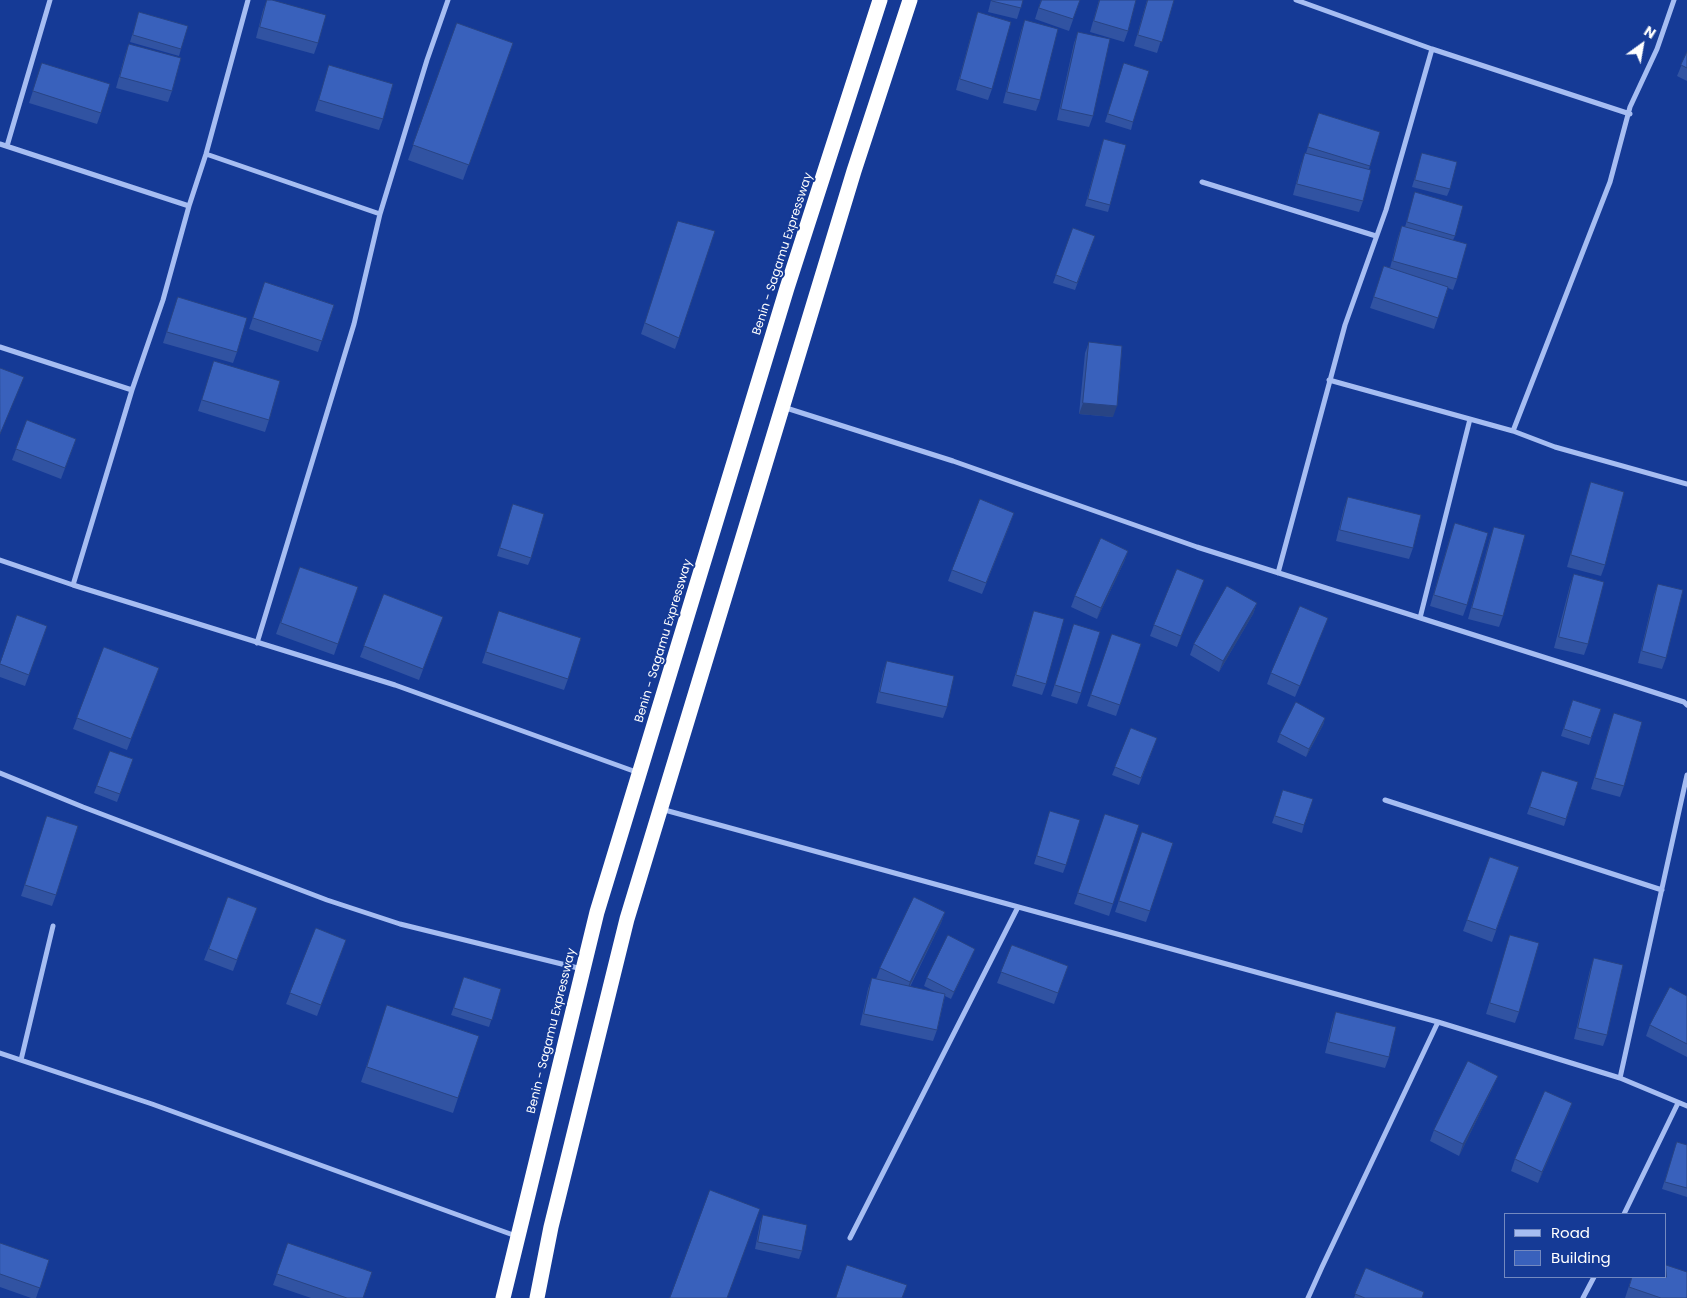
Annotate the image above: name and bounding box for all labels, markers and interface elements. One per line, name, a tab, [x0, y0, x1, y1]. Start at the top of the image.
north arrow	[1617, 20, 1667, 70]
text: N	[1640, 21, 1660, 44]
street label: Benin - Sagamu Expressway	[750, 171, 816, 337]
street label: Benin - Sagamu Expressway	[632, 558, 696, 724]
street label: Benin - Sagamu Expressway	[524, 947, 580, 1115]
legend	[1504, 1213, 1667, 1278]
text: Road	[1551, 1222, 1590, 1243]
text: Building	[1551, 1247, 1611, 1268]

